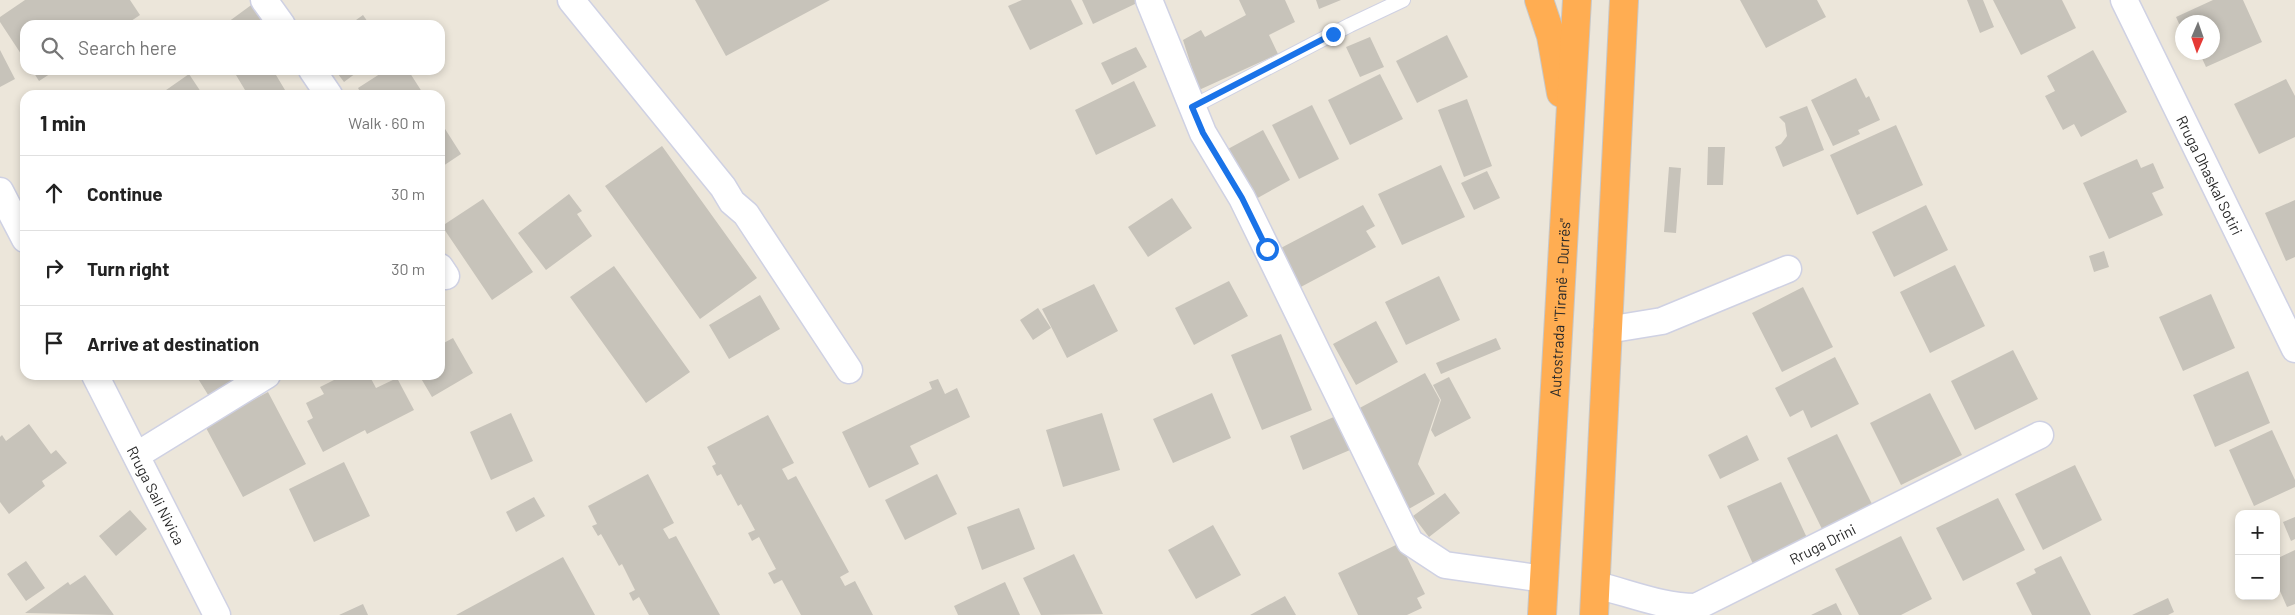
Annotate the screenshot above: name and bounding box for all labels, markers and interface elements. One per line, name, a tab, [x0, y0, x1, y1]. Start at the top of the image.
north arrow	[2175, 15, 2220, 60]
search box	[20, 20, 445, 75]
route end	[1322, 23, 1345, 46]
icon: search	[38, 34, 66, 62]
text: Search here	[78, 36, 177, 59]
text: 1 min	[40, 110, 86, 135]
street label: Rruga Dhaskal Sotiri	[2173, 112, 2247, 238]
text: Walk · 60 m	[348, 113, 425, 132]
icon: ahead	[40, 179, 68, 207]
text: Continue	[87, 182, 163, 205]
text: 30 m	[391, 184, 425, 203]
street label: Autostrada "Tiranë - Durrës"	[1545, 218, 1574, 397]
route start	[1256, 238, 1279, 261]
icon: right	[40, 254, 68, 282]
text: Turn right	[87, 257, 169, 280]
text: 30 m	[391, 259, 425, 278]
icon: arrive	[40, 329, 68, 357]
text: Arrive at destination	[87, 332, 259, 355]
street label: Rruga Sali Nivica	[124, 443, 189, 548]
map controls	[2235, 510, 2280, 600]
button: +	[2235, 510, 2280, 555]
street label: Rruga Drini	[1786, 520, 1859, 568]
button: −	[2235, 555, 2280, 600]

